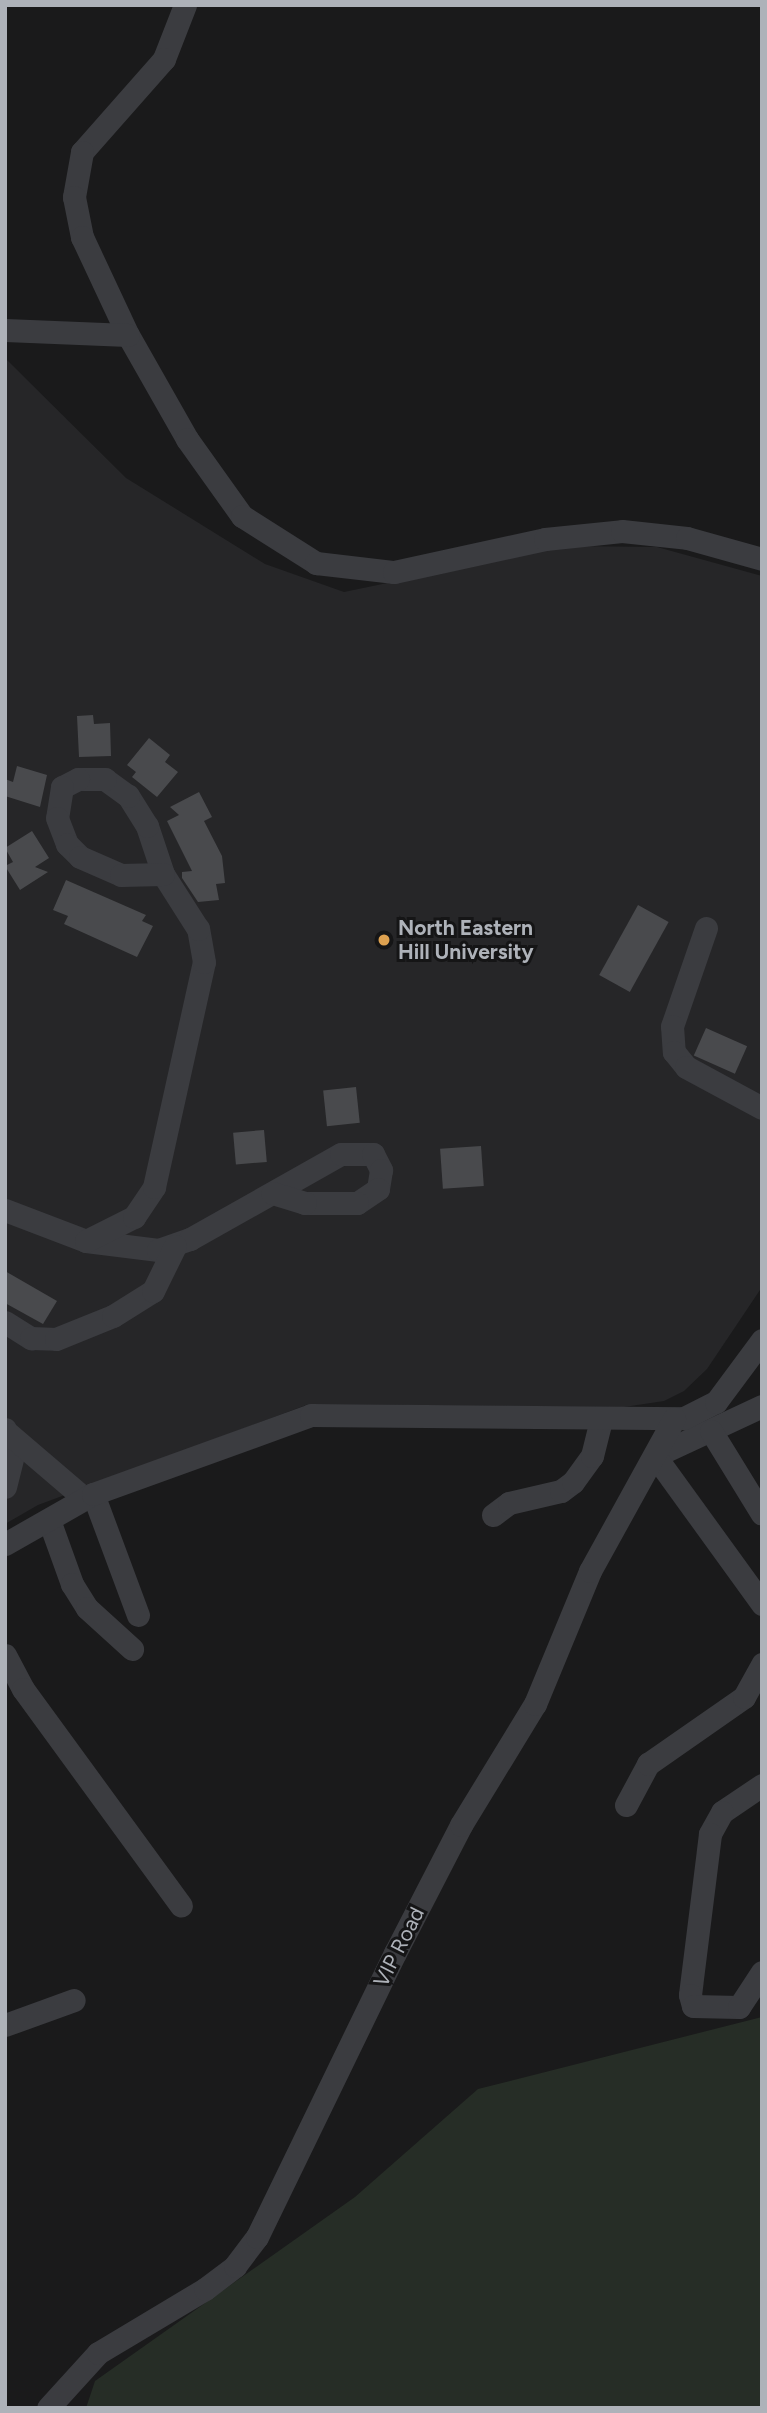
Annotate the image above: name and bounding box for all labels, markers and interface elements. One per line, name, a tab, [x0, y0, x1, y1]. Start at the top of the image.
place label: North Eastern Hill University	[398, 915, 534, 965]
marker: North Eastern Hill University	[376, 932, 392, 948]
street label: VIP Road	[368, 1903, 430, 1991]

